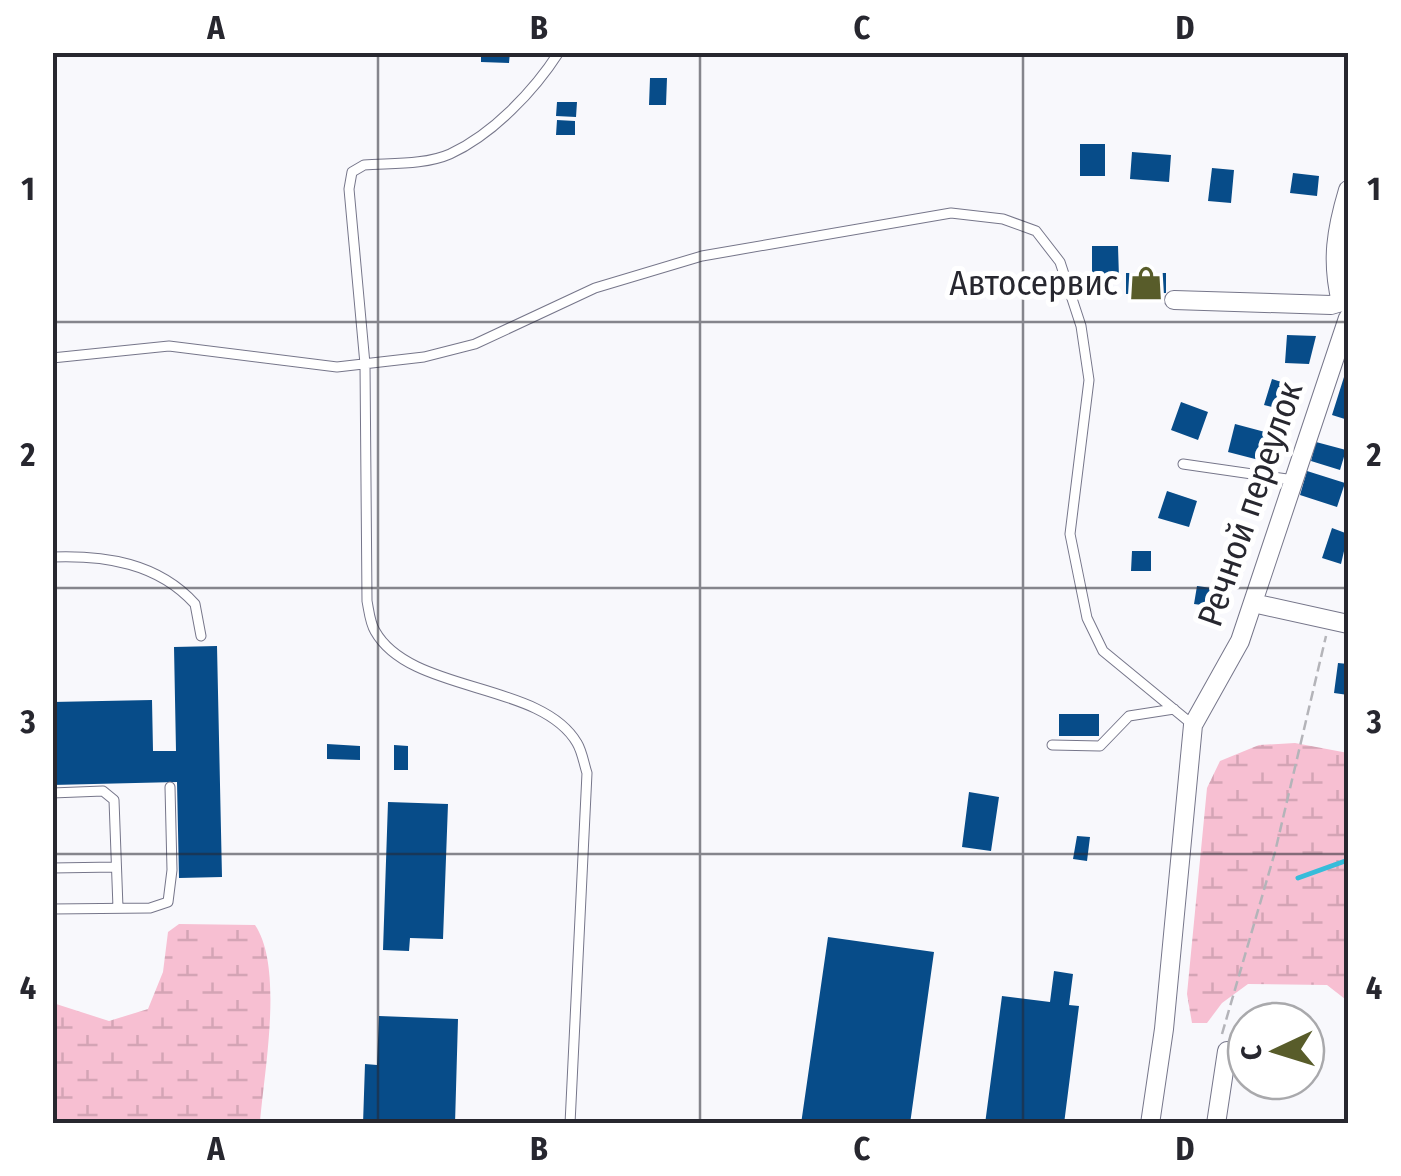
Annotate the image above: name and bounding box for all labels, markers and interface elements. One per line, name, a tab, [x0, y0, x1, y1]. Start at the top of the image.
text: A	[206, 9, 225, 47]
text: B	[530, 9, 548, 47]
text: C	[854, 9, 871, 47]
text: D	[1175, 9, 1195, 47]
text: 1	[21, 170, 35, 208]
text: 1	[1367, 170, 1381, 208]
place label: Автосервис	[949, 262, 1118, 304]
shop icon: Автосервис	[1127, 264, 1165, 302]
street label: Речной переулок	[1189, 376, 1312, 632]
text: 2	[20, 436, 36, 474]
text: 2	[1366, 436, 1382, 474]
text: 3	[19, 703, 36, 741]
text: 3	[1365, 703, 1382, 741]
text: 4	[20, 969, 36, 1007]
text: 4	[1366, 969, 1382, 1007]
north arrow	[1226, 1001, 1326, 1101]
text: С	[1235, 1044, 1269, 1061]
text: A	[206, 1130, 225, 1168]
text: B	[530, 1130, 548, 1168]
text: C	[854, 1130, 871, 1168]
text: D	[1175, 1130, 1195, 1168]

